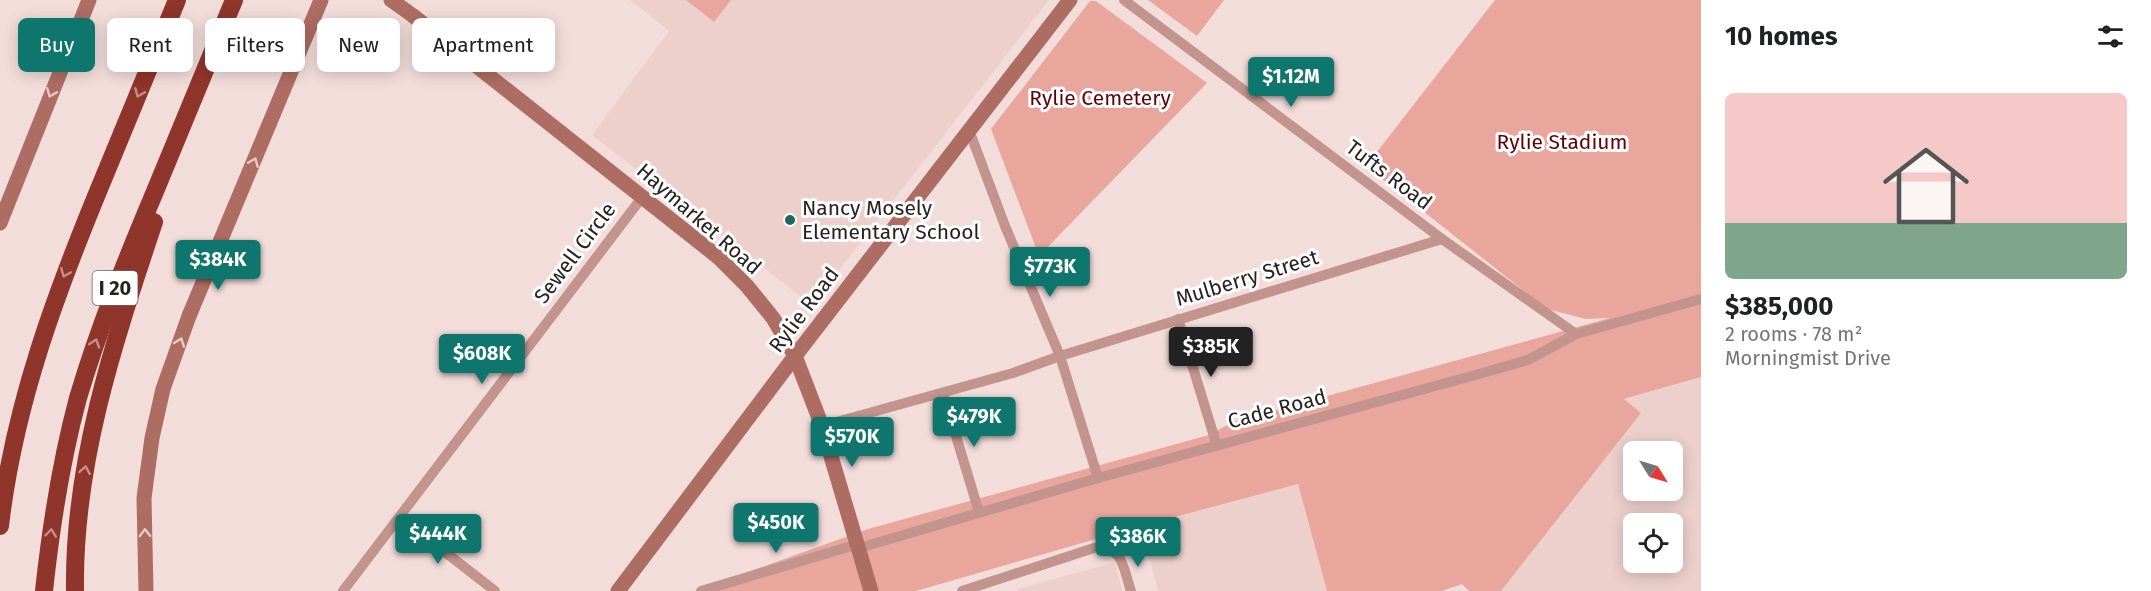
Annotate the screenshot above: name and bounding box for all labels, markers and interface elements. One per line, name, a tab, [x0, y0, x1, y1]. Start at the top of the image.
chip: Buy	[18, 18, 95, 72]
chip: Rent	[107, 18, 193, 72]
chip: Filters	[205, 18, 305, 72]
chip: New	[317, 18, 400, 72]
chip: Apartment	[412, 18, 555, 72]
icon: filters	[2094, 20, 2127, 53]
text: 10 homes	[1725, 21, 1838, 52]
pin: $1.12M	[1242, 57, 1340, 108]
text: $1.12M	[1262, 64, 1320, 88]
park label: Rylie Cemetery	[1029, 85, 1171, 111]
one-way arrow	[46, 87, 58, 98]
one-way arrow	[134, 87, 146, 98]
park label: Rylie Stadium	[1496, 129, 1628, 155]
icon: home	[1872, 132, 1980, 240]
street label: Tufts Road	[1341, 134, 1437, 216]
one-way arrow	[247, 157, 259, 168]
street label: Haymarket Road	[631, 158, 767, 280]
place label: Nancy Mosely Elementary School	[802, 195, 980, 245]
street label: Sewell Circle	[529, 197, 621, 309]
marker: Nancy Mosely Elementary School	[783, 213, 797, 227]
pin: $384K	[176, 240, 260, 291]
street label: Mulberry Street	[1173, 244, 1322, 312]
text: $384K	[190, 247, 246, 271]
pin: $773K	[1008, 247, 1092, 298]
text: $773K	[1024, 254, 1076, 278]
street label: Rylie Road	[763, 262, 845, 358]
one-way arrow	[60, 267, 72, 278]
road number: I 20	[92, 271, 138, 305]
text: $385,000	[1725, 291, 1833, 322]
text: 2 rooms · 78 m²	[1725, 322, 1862, 346]
pin: $385K	[1169, 327, 1253, 378]
pin: $608K	[440, 334, 524, 385]
text: $385K	[1183, 334, 1239, 358]
one-way arrow	[172, 337, 185, 348]
one-way arrow	[88, 338, 101, 349]
text: $608K	[453, 341, 511, 365]
text: Morningmist Drive	[1725, 346, 1891, 370]
street label: Cade Road	[1225, 383, 1329, 435]
pin: $479K	[932, 397, 1016, 448]
text: $479K	[947, 404, 1001, 428]
pin: $570K	[810, 417, 894, 468]
text: $570K	[825, 424, 879, 448]
north arrow	[1623, 441, 1683, 501]
map controls	[1623, 441, 1683, 573]
one-way arrow	[78, 465, 90, 475]
pin: $450K	[734, 503, 818, 554]
text: $450K	[747, 510, 805, 534]
button: locate	[1623, 513, 1683, 573]
pin: $444K	[396, 514, 480, 565]
pin: $386K	[1096, 517, 1180, 568]
text: $444K	[409, 521, 467, 545]
text: $386K	[1110, 524, 1166, 548]
one-way arrow	[45, 528, 57, 538]
one-way arrow	[139, 528, 151, 537]

